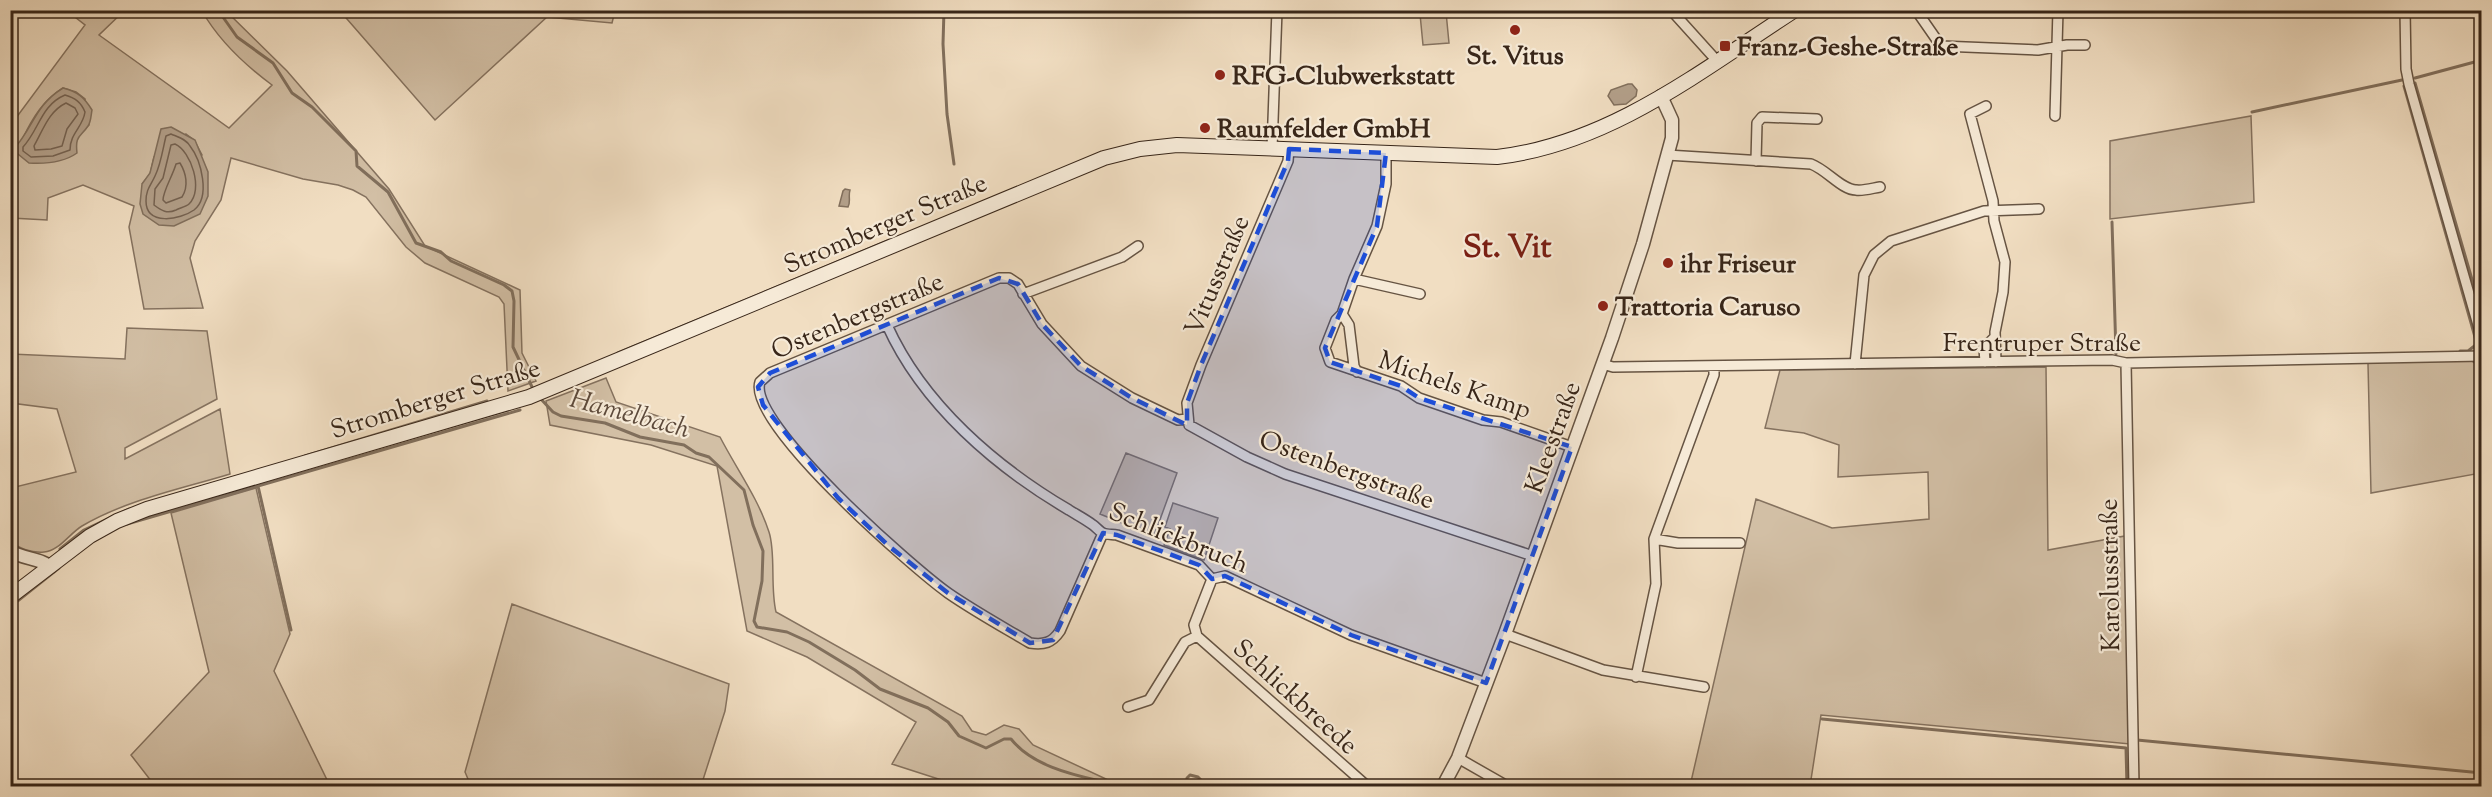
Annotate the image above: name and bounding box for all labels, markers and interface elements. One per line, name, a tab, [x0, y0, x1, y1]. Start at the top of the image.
marker: St. Vitus	[1508, 23, 1522, 37]
place label: Franz-Geshe-Straße	[1737, 30, 1958, 67]
place label: St. Vitus	[1466, 39, 1564, 76]
marker: Franz-Geshe-Straße	[1718, 39, 1732, 53]
place label: RFG-Clubwerkstatt	[1232, 59, 1455, 96]
marker: RFG-Clubwerkstatt	[1213, 68, 1227, 82]
place label: Raumfelder GmbH	[1217, 112, 1431, 149]
marker: Raumfelder GmbH	[1198, 121, 1212, 135]
street label: Stromberger Straße	[779, 166, 993, 285]
street label: Vitusstraße	[1176, 210, 1260, 342]
district label: St. Vit	[1463, 226, 1551, 272]
place label: ihr Friseur	[1680, 247, 1796, 284]
marker: ihr Friseur	[1661, 256, 1675, 270]
street label: Ostenbergstraße	[766, 264, 950, 370]
place label: Trattoria Caruso	[1615, 290, 1801, 327]
marker: Trattoria Caruso	[1596, 299, 1610, 313]
street label: Frentruper Straße	[1943, 326, 2141, 363]
street label: Michels Kamp	[1373, 343, 1536, 430]
street label: Stromberger Straße	[326, 351, 545, 450]
street label: Kleestraße	[1517, 377, 1592, 499]
water label: Hamelbach	[565, 381, 694, 450]
street label: Ostenbergstraße	[1253, 423, 1439, 520]
street label: Schlickbruch	[1102, 494, 1254, 584]
street label: Karolusstraße	[2092, 498, 2131, 652]
street label: Schlickbreede	[1224, 632, 1365, 764]

